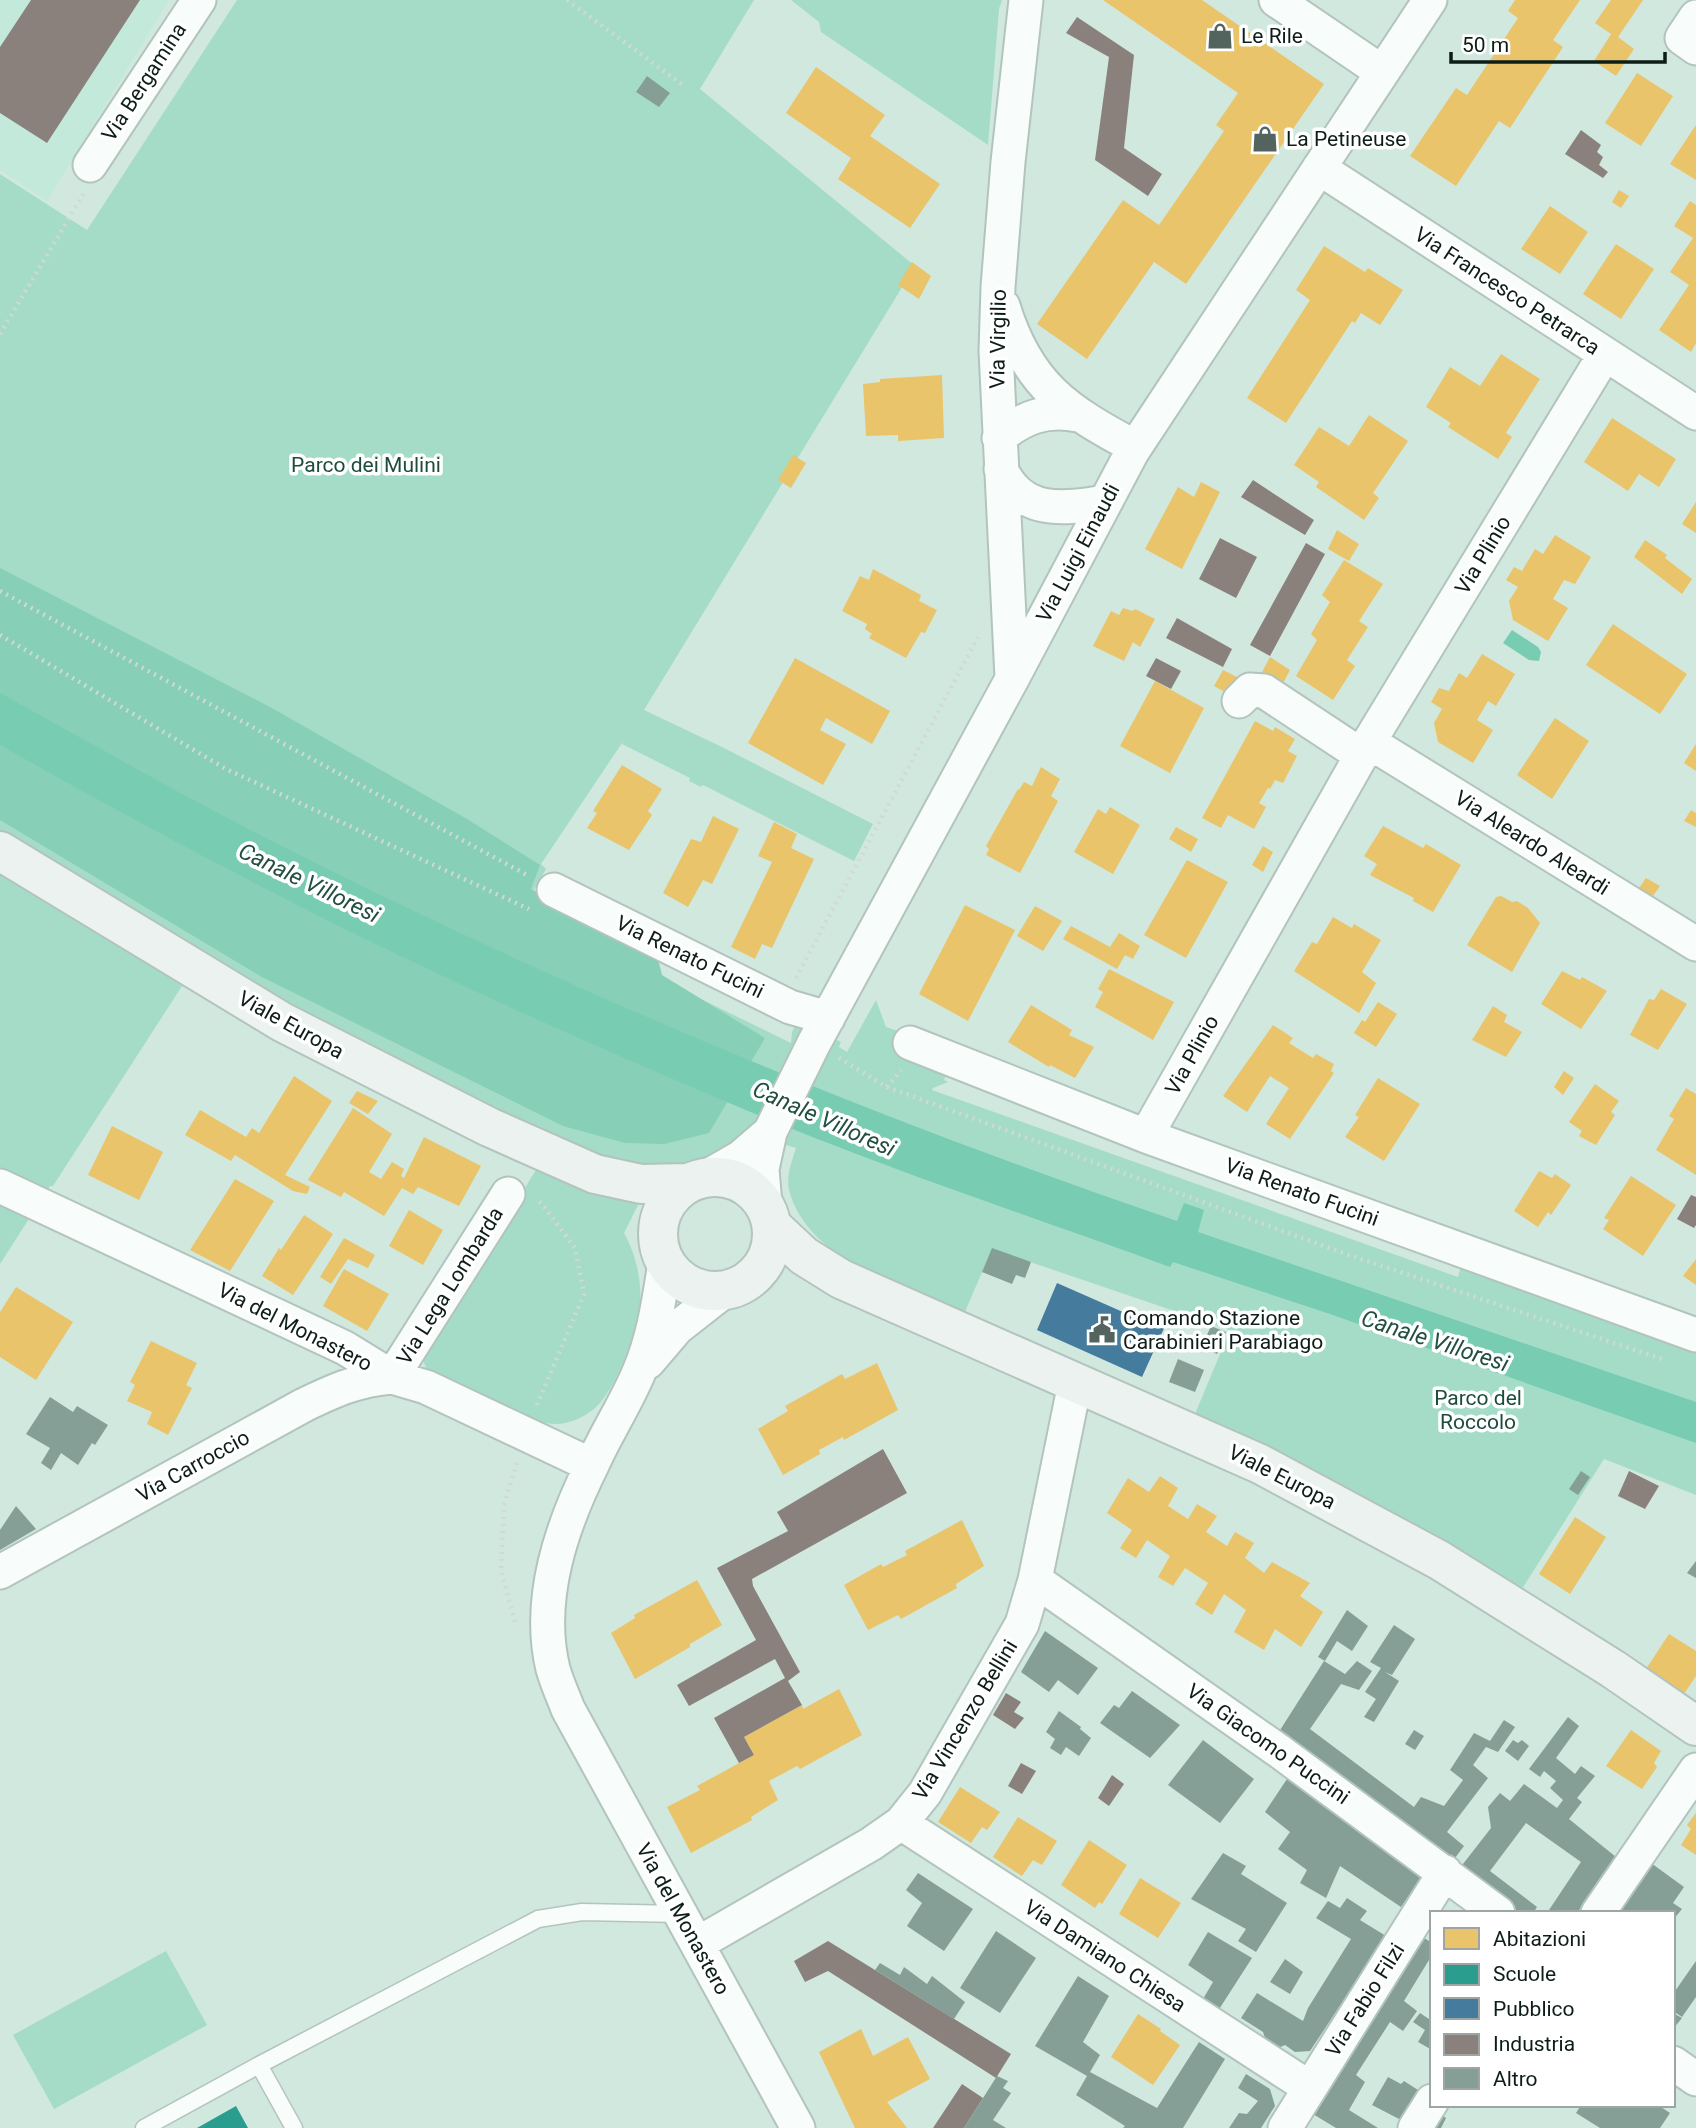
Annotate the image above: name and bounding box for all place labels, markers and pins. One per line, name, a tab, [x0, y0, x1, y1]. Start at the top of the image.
shop icon: Le Rile	[1205, 21, 1235, 51]
place label: Le Rile	[1241, 24, 1303, 48]
shop icon: La Petineuse	[1250, 124, 1280, 154]
place label: La Petineuse	[1286, 127, 1406, 151]
place label: Comando Stazione Carabinieri Parabiago	[1123, 1306, 1323, 1354]
public building icon: Comando Stazione Carabinieri Parabiago	[1087, 1315, 1117, 1345]

